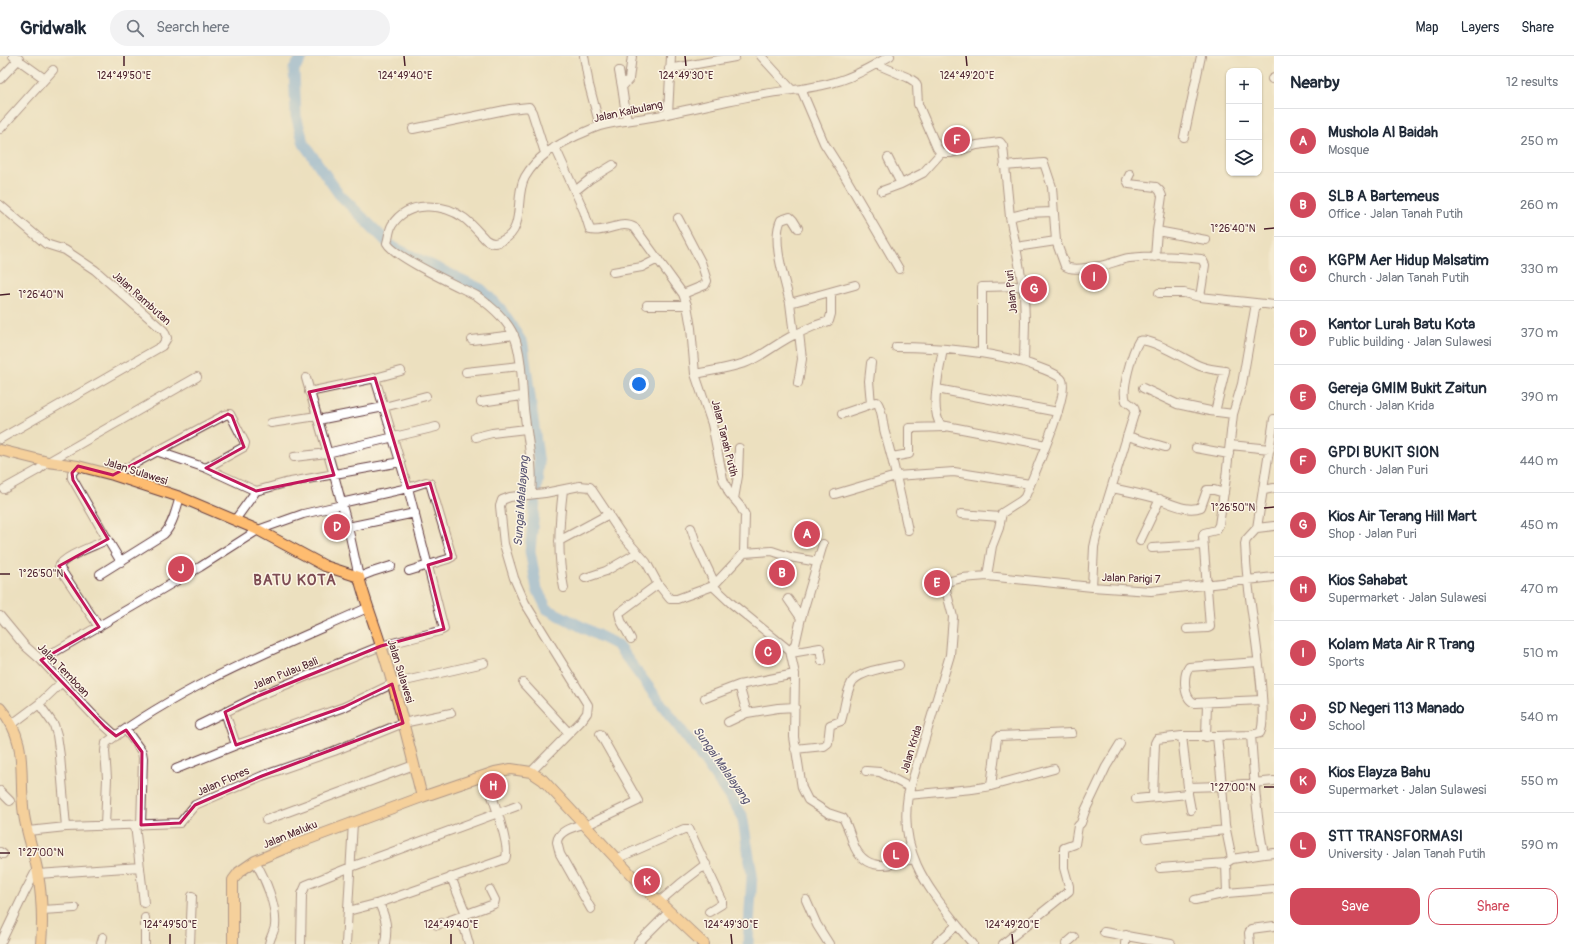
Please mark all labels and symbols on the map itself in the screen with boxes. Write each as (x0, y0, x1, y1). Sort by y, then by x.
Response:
text: 124°49'50"E (97, 70, 151, 82)
text: 124°49'40"E (378, 70, 432, 82)
text: 124°49'30"E (659, 70, 713, 82)
text: 124°49'20"E (940, 70, 994, 82)
street label: Jalan Kaibulang (592, 98, 664, 125)
pin: F (944, 125, 970, 155)
text: 1°26'40"N (1210, 223, 1256, 235)
pin: I (1081, 262, 1107, 292)
street label: Jalan Rambutan (110, 269, 174, 328)
street label: Jalan Puri (1003, 269, 1020, 314)
pin: G (1021, 274, 1047, 304)
text: 1°26'40"N (18, 289, 64, 301)
your location (629, 374, 649, 394)
street label: Jalan Tanah Putih (709, 398, 740, 478)
water label: Sungai Malalayang (511, 454, 532, 547)
street label: Jalan Sulawesi (103, 455, 169, 488)
text: 1°26'50"N (1211, 502, 1256, 514)
pin: D (324, 512, 350, 542)
pin: A (794, 519, 820, 549)
pin: J (168, 554, 194, 584)
pin: B (769, 558, 795, 588)
text: 1°26'50"N (19, 568, 64, 580)
pin: E (924, 568, 950, 598)
district label: BATU KOTA (253, 571, 337, 590)
street label: Jalan Parigi 7 (1101, 571, 1161, 586)
pin: C (755, 637, 781, 667)
street label: Jalan Sulawesi (385, 638, 416, 705)
street label: Jalan Temboan (35, 641, 92, 700)
street label: Jalan Pulau Bali (251, 654, 320, 692)
water label: Sungai Malalayang (690, 724, 754, 807)
street label: Jalan Krida (898, 724, 925, 775)
street label: Jalan Flores (195, 764, 251, 799)
pin: H (480, 771, 506, 801)
text: 1°27'00"N (1210, 782, 1256, 794)
street label: Jalan Maluku (261, 818, 319, 851)
pin: L (883, 840, 909, 870)
text: 1°27'00"N (18, 847, 64, 859)
pin: K (634, 866, 660, 896)
text: 124°49'50"E (143, 919, 197, 931)
text: 124°49'40"E (424, 919, 478, 931)
text: 124°49'30"E (704, 919, 758, 931)
text: 124°49'20"E (985, 919, 1039, 931)

